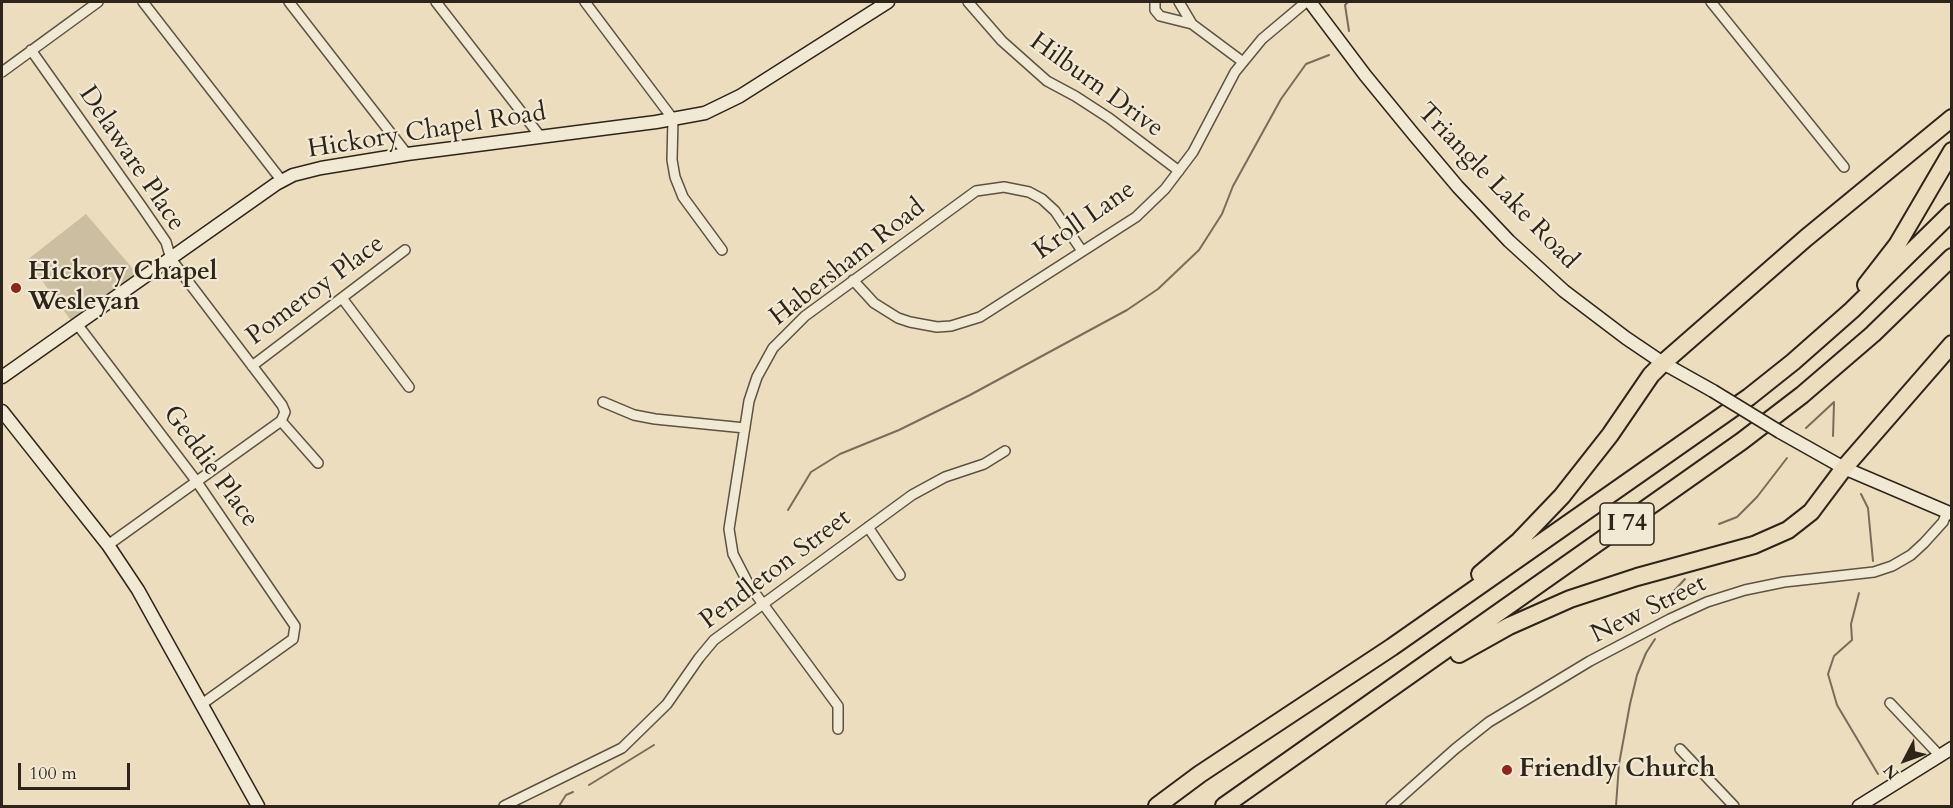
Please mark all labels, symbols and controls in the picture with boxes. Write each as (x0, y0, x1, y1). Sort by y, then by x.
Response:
street label: Hilburn Drive (1023, 27, 1169, 145)
street label: Delaware Place (71, 81, 191, 237)
street label: Hickory Chapel Road (306, 98, 548, 166)
street label: Triangle Lake Road (1410, 98, 1584, 276)
street label: Kroll Lane (1028, 175, 1142, 267)
street label: Habersham Road (764, 193, 932, 333)
street label: Pomeroy Place (241, 229, 391, 353)
place label: Hickory Chapel Wesleyan (28, 257, 217, 318)
marker: Hickory Chapel Wesleyan (9, 281, 23, 295)
street label: Geddie Place (155, 400, 265, 534)
street label: Pendleton Street (694, 503, 858, 637)
road number: I 74 (1600, 503, 1654, 545)
street label: New Street (1586, 569, 1712, 651)
north arrow (1875, 730, 1935, 790)
scale bar (21, 751, 134, 789)
place label: Friendly Church (1519, 754, 1715, 786)
text: N (1879, 759, 1904, 784)
text: 100 m (29, 761, 77, 786)
marker: Friendly Church (1500, 763, 1514, 777)

